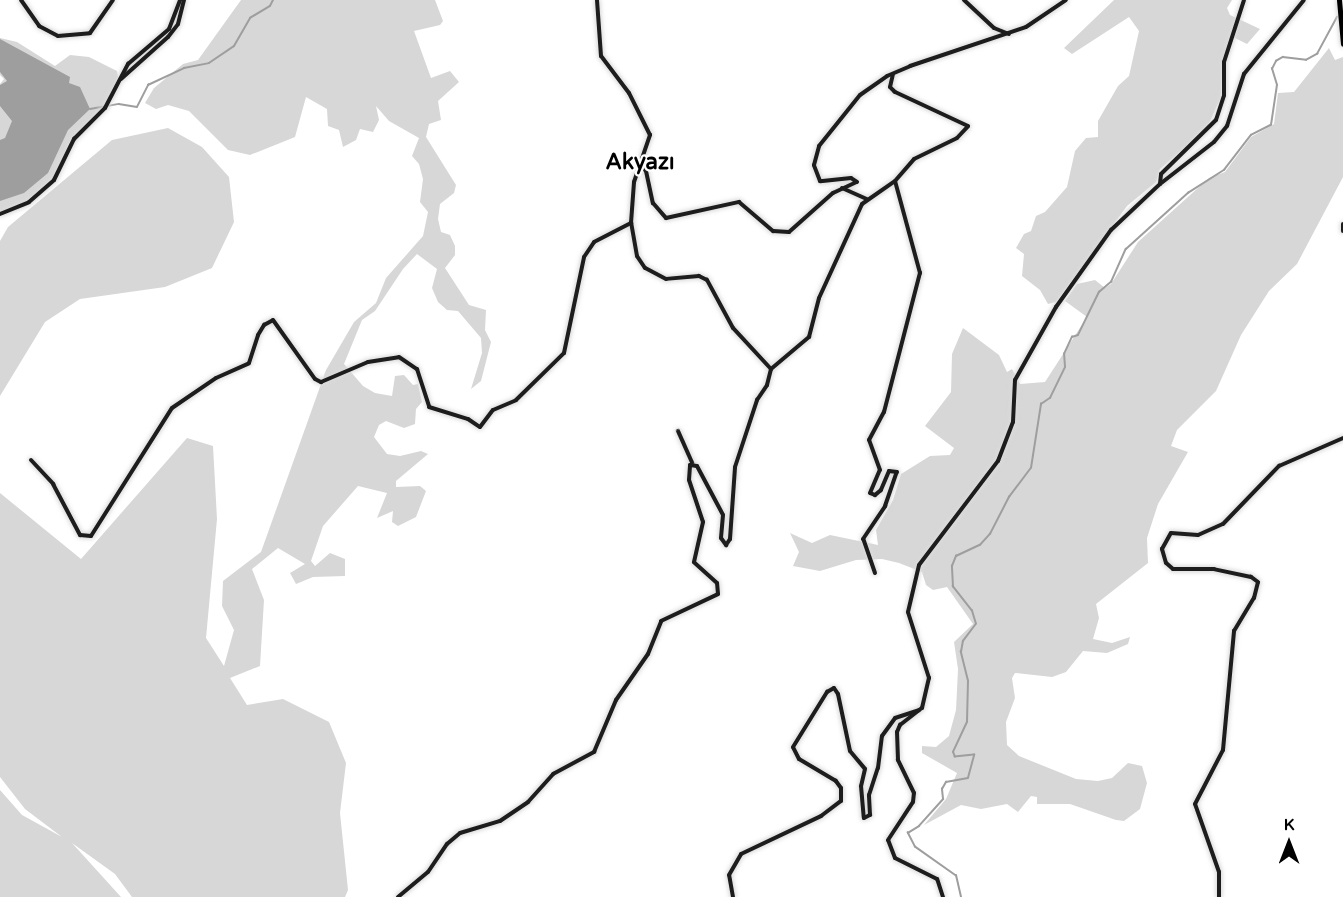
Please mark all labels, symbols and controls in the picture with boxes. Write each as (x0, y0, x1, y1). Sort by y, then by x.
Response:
district label: Akyazı (606, 150, 674, 176)
north arrow (1259, 813, 1319, 873)
text: K (1284, 815, 1294, 835)

